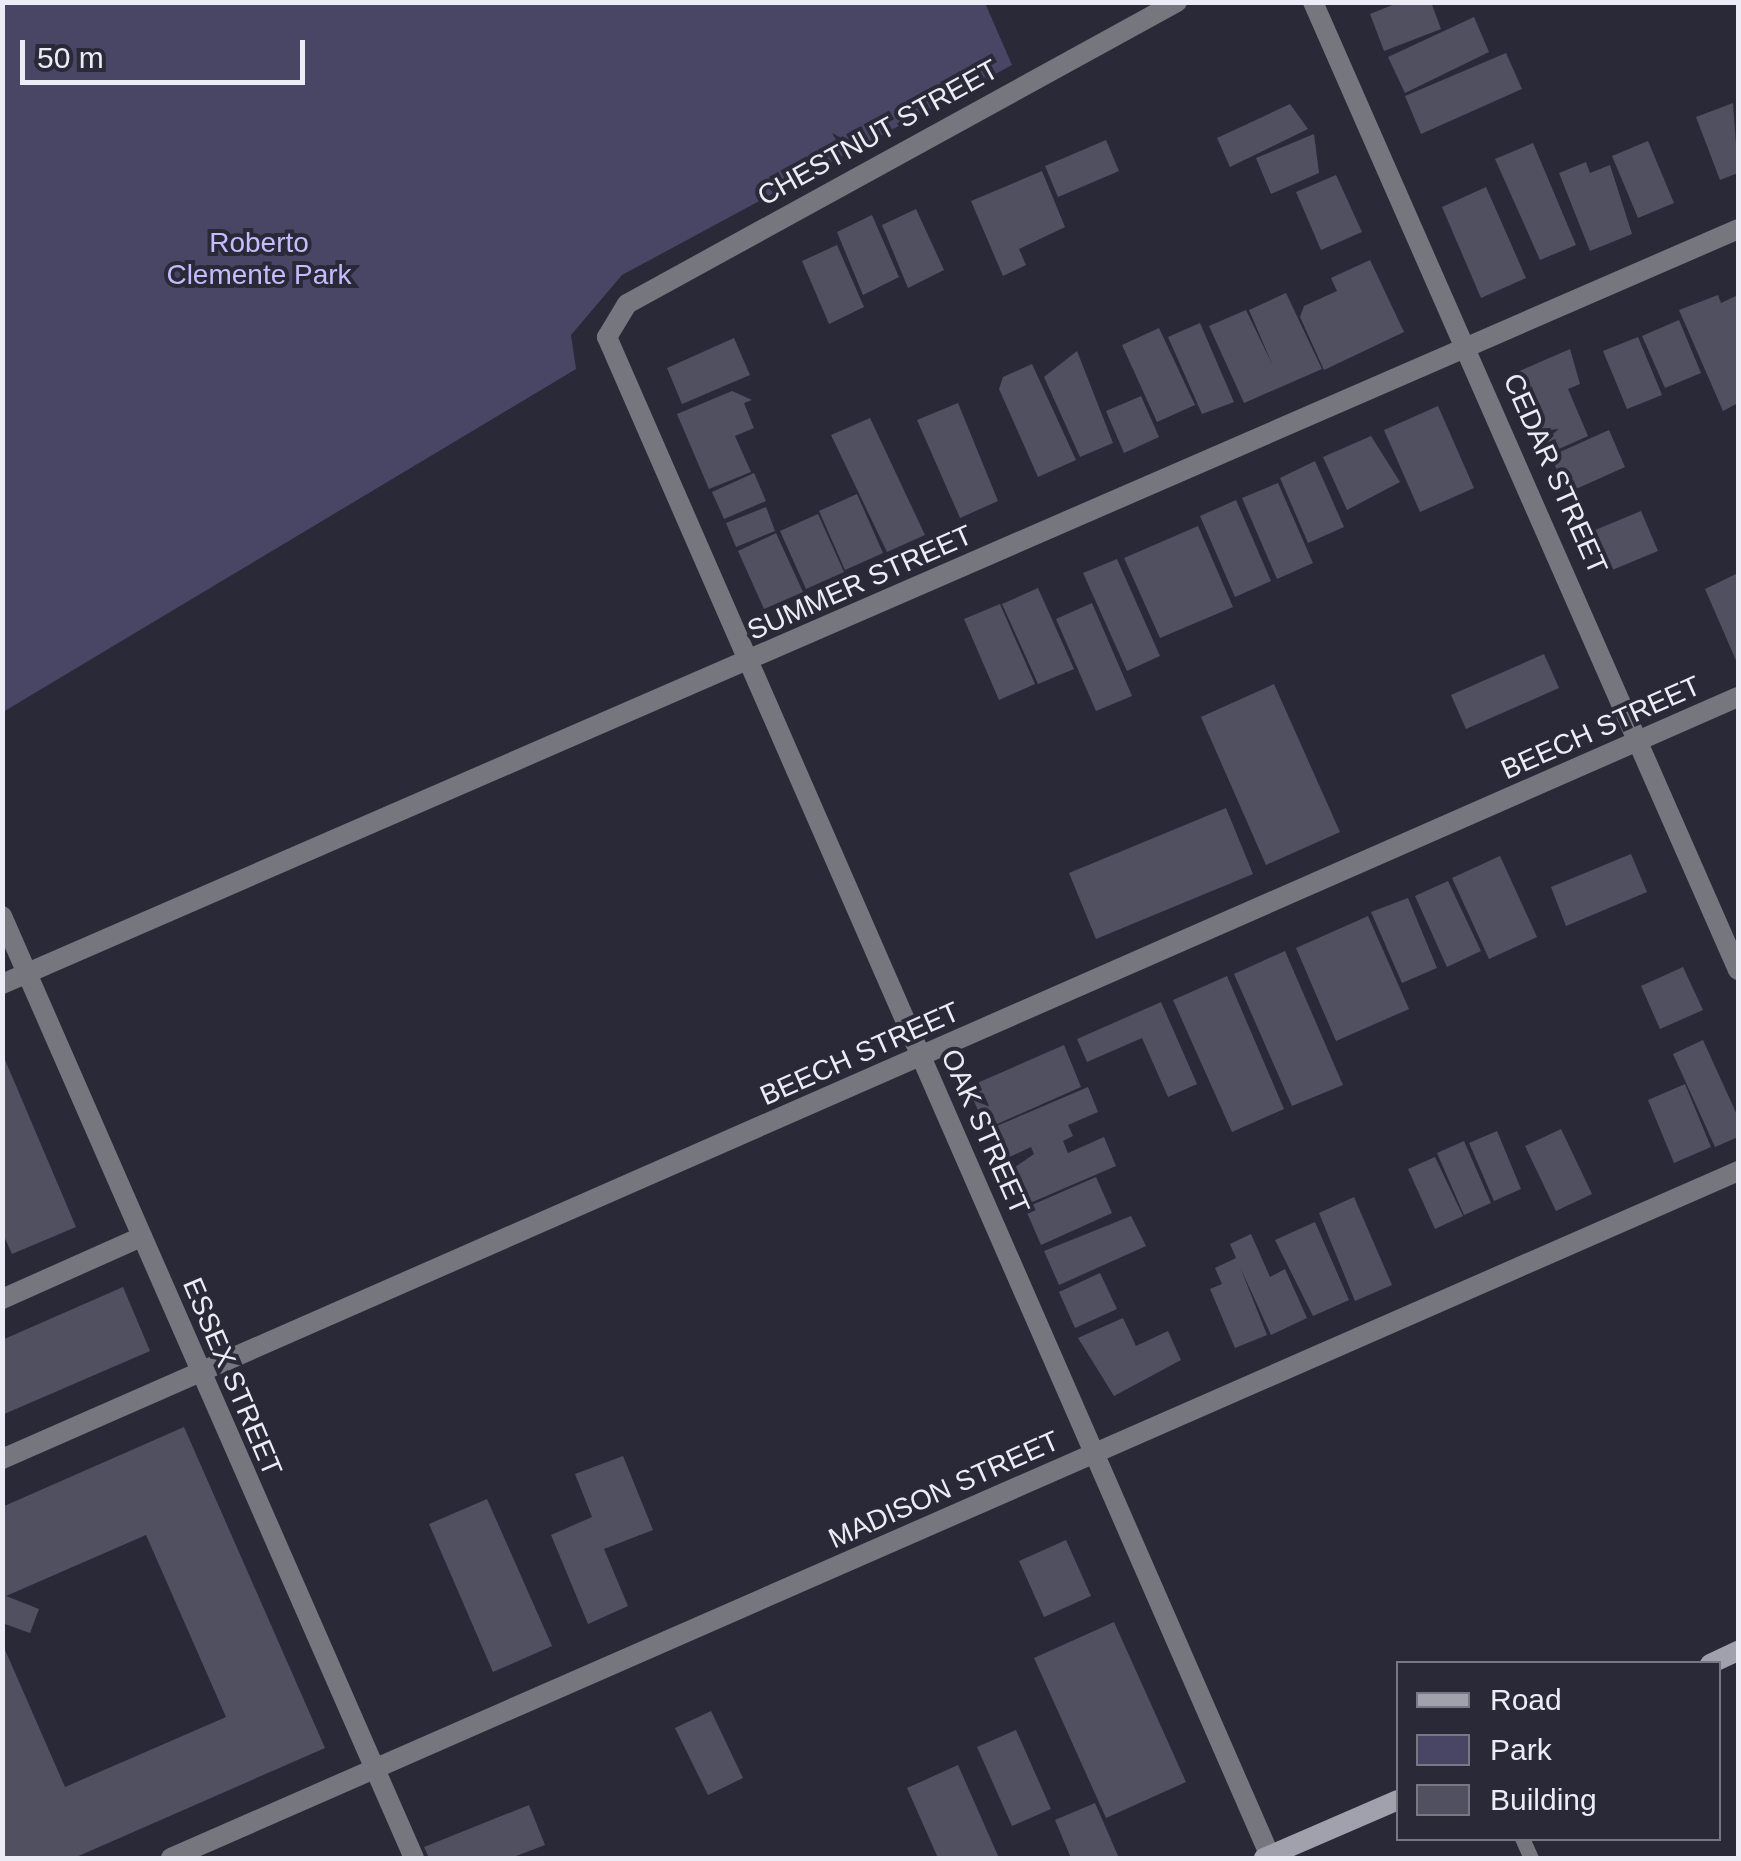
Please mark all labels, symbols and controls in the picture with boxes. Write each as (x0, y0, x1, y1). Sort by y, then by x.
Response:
scale bar (25, 20, 310, 82)
text: 50 m (37, 41, 104, 74)
street label: CHESTNUT STREET (751, 53, 1005, 213)
park label: Roberto Clemente Park (166, 226, 352, 292)
street label: CEDAR STREET (1496, 368, 1614, 580)
street label: SUMMER STREET (742, 518, 978, 648)
street label: BEECH STREET (1496, 669, 1706, 787)
street label: BEECH STREET (755, 995, 965, 1113)
street label: OAK STREET (934, 1044, 1036, 1220)
street label: ESSEX STREET (175, 1273, 289, 1481)
street label: MADISON STREET (823, 1424, 1065, 1556)
legend (1396, 1661, 1721, 1841)
text: Road (1490, 1683, 1562, 1716)
text: Park (1490, 1733, 1552, 1766)
text: Building (1490, 1783, 1597, 1816)

